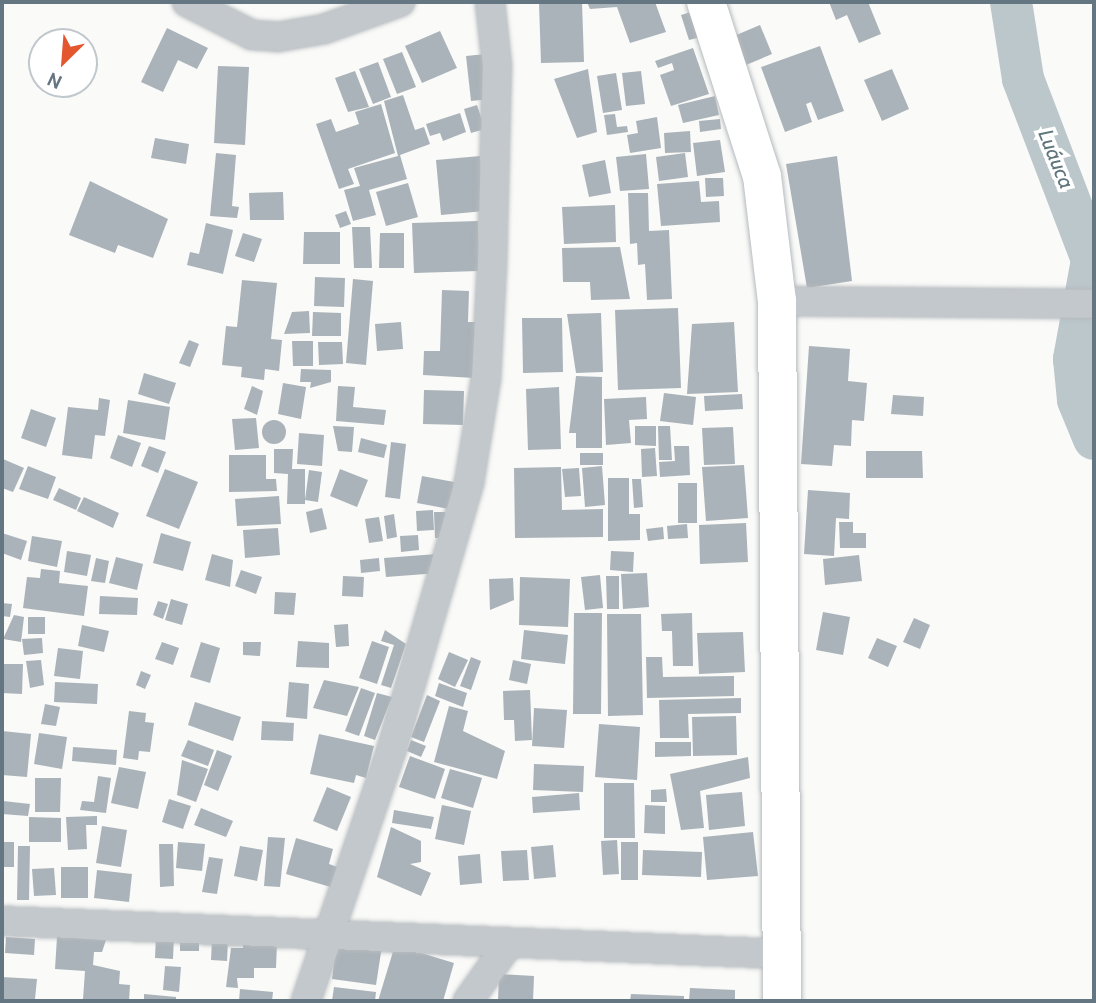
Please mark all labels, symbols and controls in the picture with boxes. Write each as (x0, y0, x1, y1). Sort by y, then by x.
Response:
north arrow (28, 28, 98, 98)
text: N (44, 67, 66, 94)
water label: Luáuca (1033, 126, 1079, 192)

